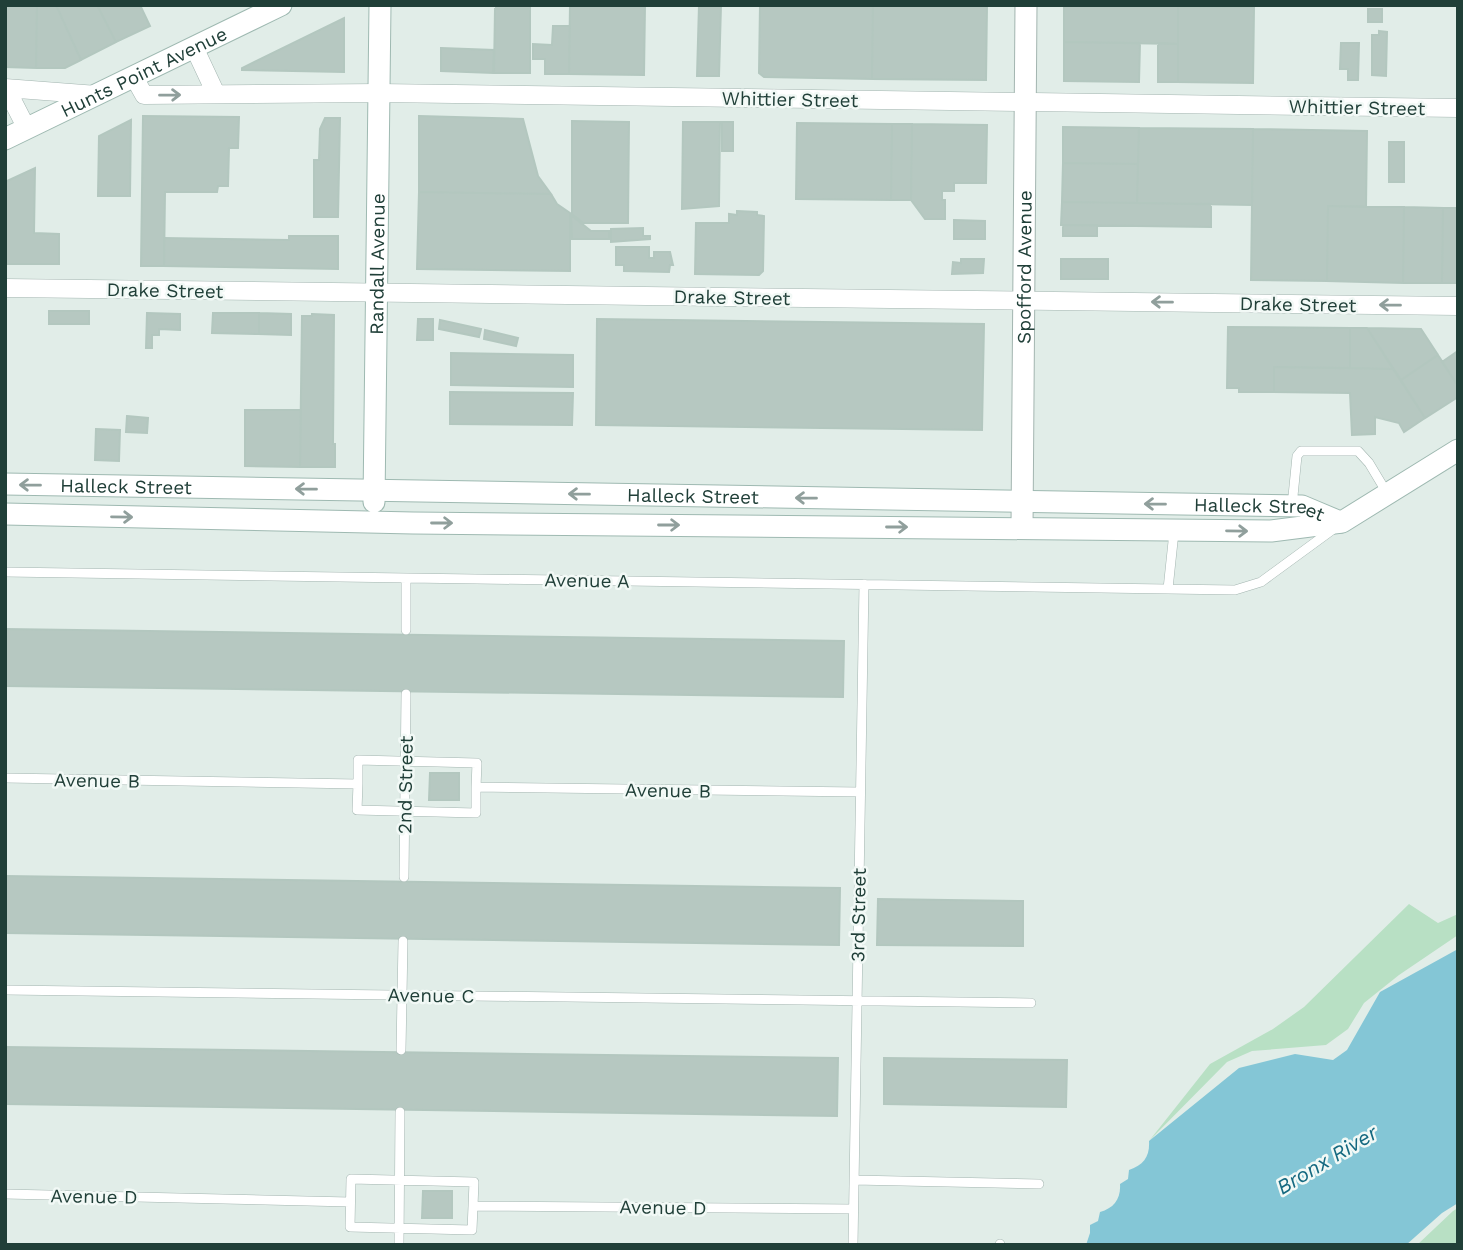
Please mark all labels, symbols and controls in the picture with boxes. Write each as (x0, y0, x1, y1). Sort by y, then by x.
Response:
street label: Hunts Point Avenue (57, 22, 231, 122)
street label: Whittier Street (721, 87, 859, 112)
one-way arrow (158, 88, 181, 101)
street label: Whittier Street (1288, 95, 1426, 120)
street label: Spofford Avenue (1012, 190, 1037, 344)
street label: Randall Avenue (365, 193, 390, 335)
street label: Drake Street (106, 278, 224, 303)
street label: Drake Street (673, 285, 791, 310)
street label: Drake Street (1239, 292, 1357, 317)
one-way arrow (1151, 295, 1174, 309)
one-way arrow (1378, 298, 1401, 312)
street label: Halleck Street (60, 474, 192, 499)
one-way arrow (18, 478, 41, 492)
one-way arrow (295, 482, 318, 496)
street label: Halleck Street (627, 484, 759, 509)
one-way arrow (568, 487, 591, 500)
one-way arrow (795, 491, 818, 505)
street label: Halleck Street (1194, 493, 1328, 526)
one-way arrow (1143, 497, 1166, 511)
one-way arrow (111, 510, 134, 523)
one-way arrow (430, 516, 453, 530)
one-way arrow (658, 518, 681, 532)
one-way arrow (885, 520, 908, 534)
one-way arrow (1225, 524, 1248, 537)
street label: Avenue A (544, 568, 630, 593)
street label: 2nd Street (393, 736, 418, 834)
street label: Avenue B (54, 768, 140, 793)
street label: Avenue B (625, 778, 711, 803)
street label: 3rd Street (846, 868, 871, 962)
street label: Avenue C (387, 983, 475, 1008)
water label: Bronx River (1272, 1119, 1383, 1200)
street label: Avenue D (50, 1184, 138, 1209)
street label: Avenue D (619, 1195, 707, 1220)

